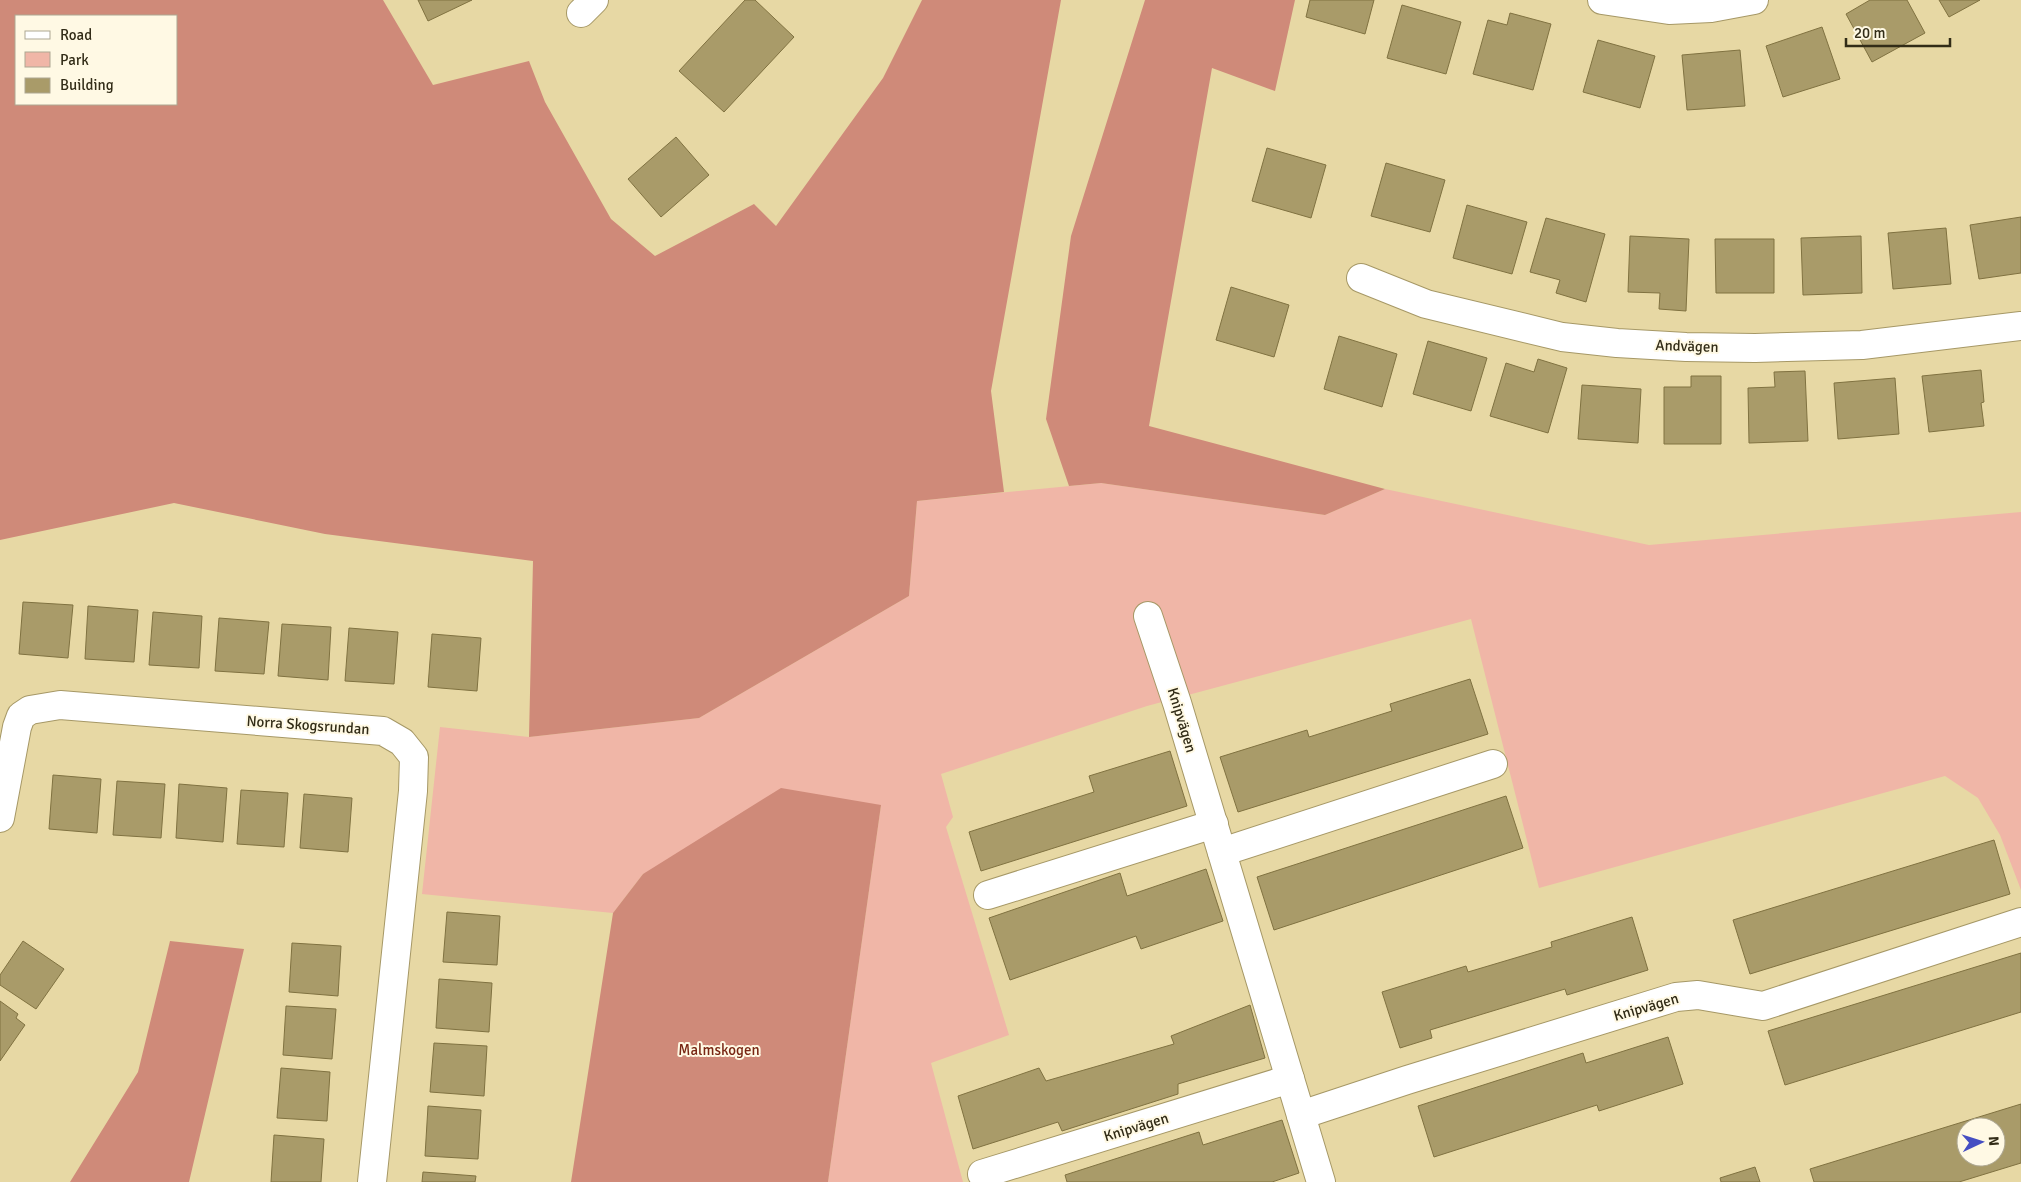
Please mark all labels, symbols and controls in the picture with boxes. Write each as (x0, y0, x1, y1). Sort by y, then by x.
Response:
legend (15, 15, 178, 105)
scale bar (1846, 15, 1950, 47)
text: 20 m (1854, 24, 1885, 42)
text: Road (60, 26, 92, 44)
text: Park (60, 51, 89, 69)
text: Building (60, 76, 114, 94)
street label: Andvägen (1655, 336, 1719, 356)
street label: Knipvägen (1164, 685, 1200, 755)
street label: Norra Skogsrundan (246, 712, 370, 738)
street label: Knipvägen (1611, 989, 1681, 1025)
park label: Malmskogen (678, 1041, 760, 1059)
street label: Knipvägen (1101, 1109, 1171, 1145)
north arrow (1956, 1117, 2006, 1167)
text: N (1985, 1136, 2002, 1147)

